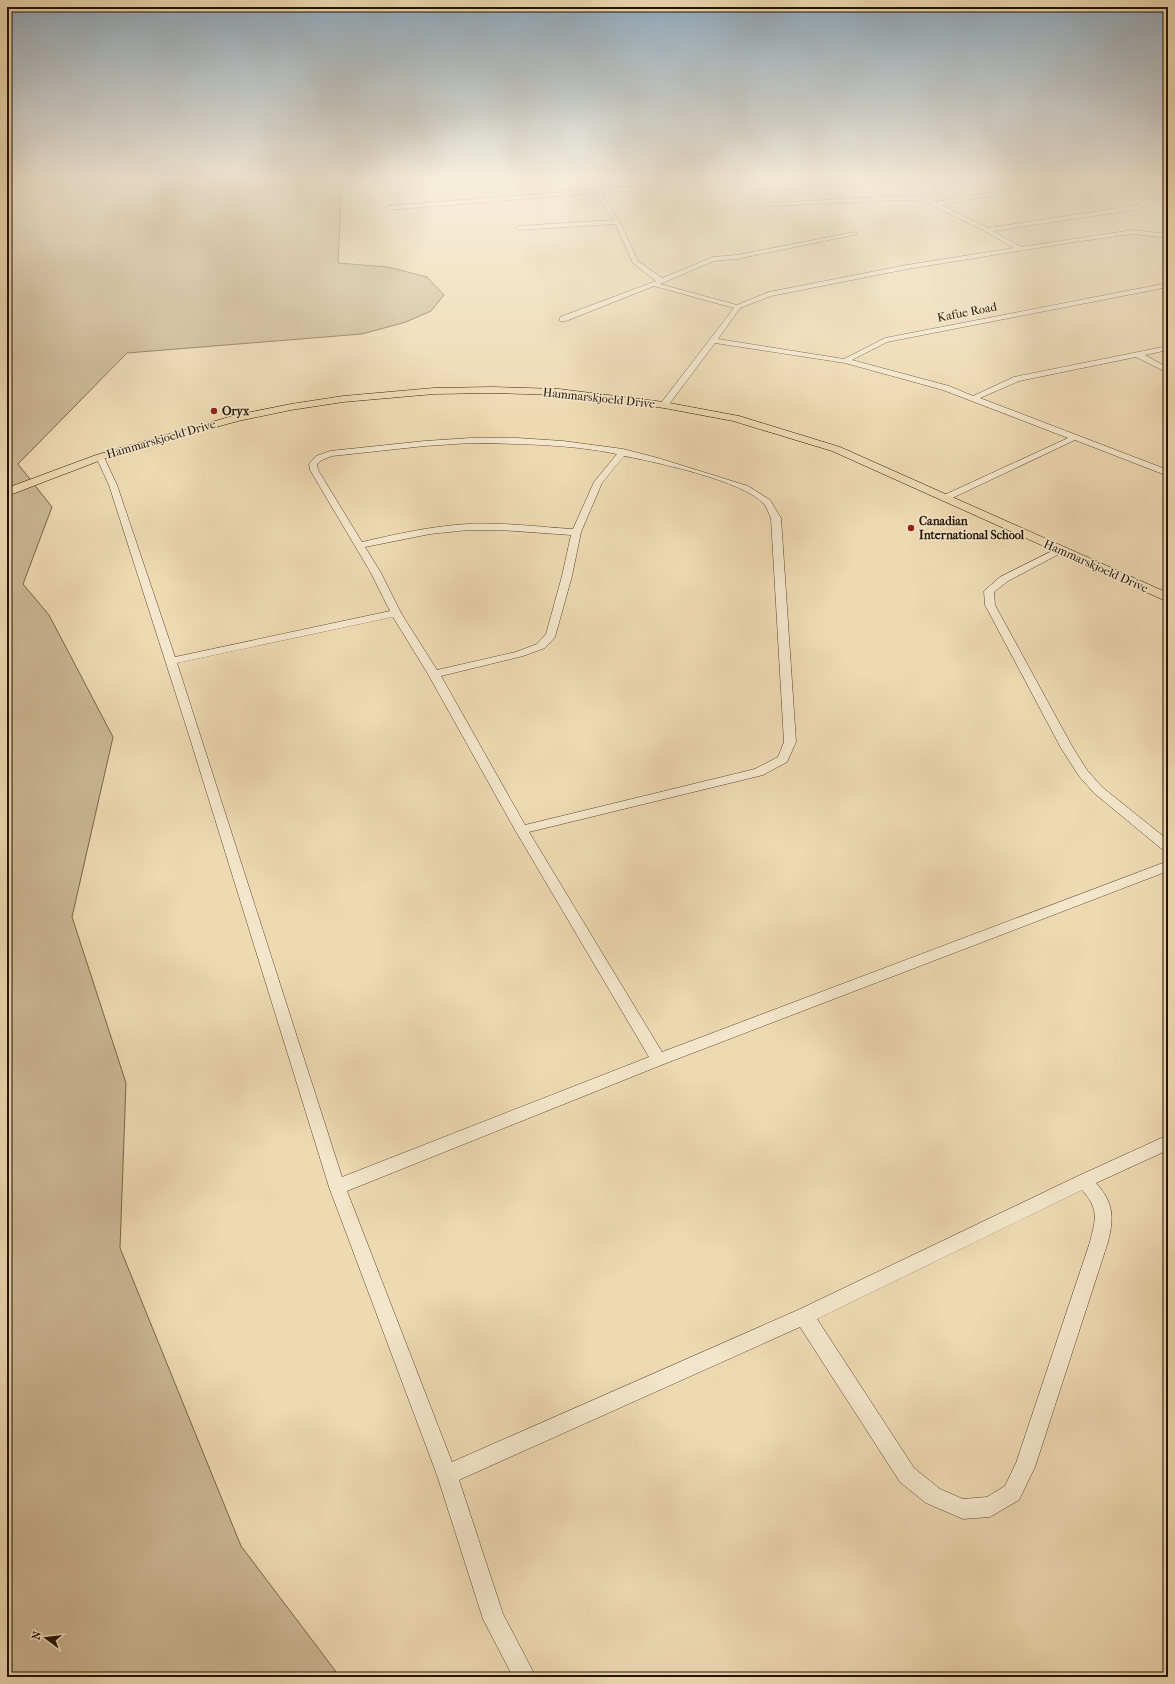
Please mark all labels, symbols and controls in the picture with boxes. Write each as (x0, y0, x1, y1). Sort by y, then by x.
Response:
street label: Kafue Road (936, 299, 998, 325)
street label: Hammarskjoeld Drive (542, 385, 656, 411)
place label: Oryx (222, 404, 250, 419)
marker: Oryx (209, 406, 219, 416)
street label: Hammarskjoeld Drive (105, 417, 217, 461)
place label: Canadian International School (919, 514, 1025, 542)
marker: Canadian International School (906, 523, 916, 533)
street label: Hammarskjoeld Drive (1042, 537, 1150, 595)
north arrow (26, 1618, 66, 1658)
text: N (29, 1629, 44, 1641)

